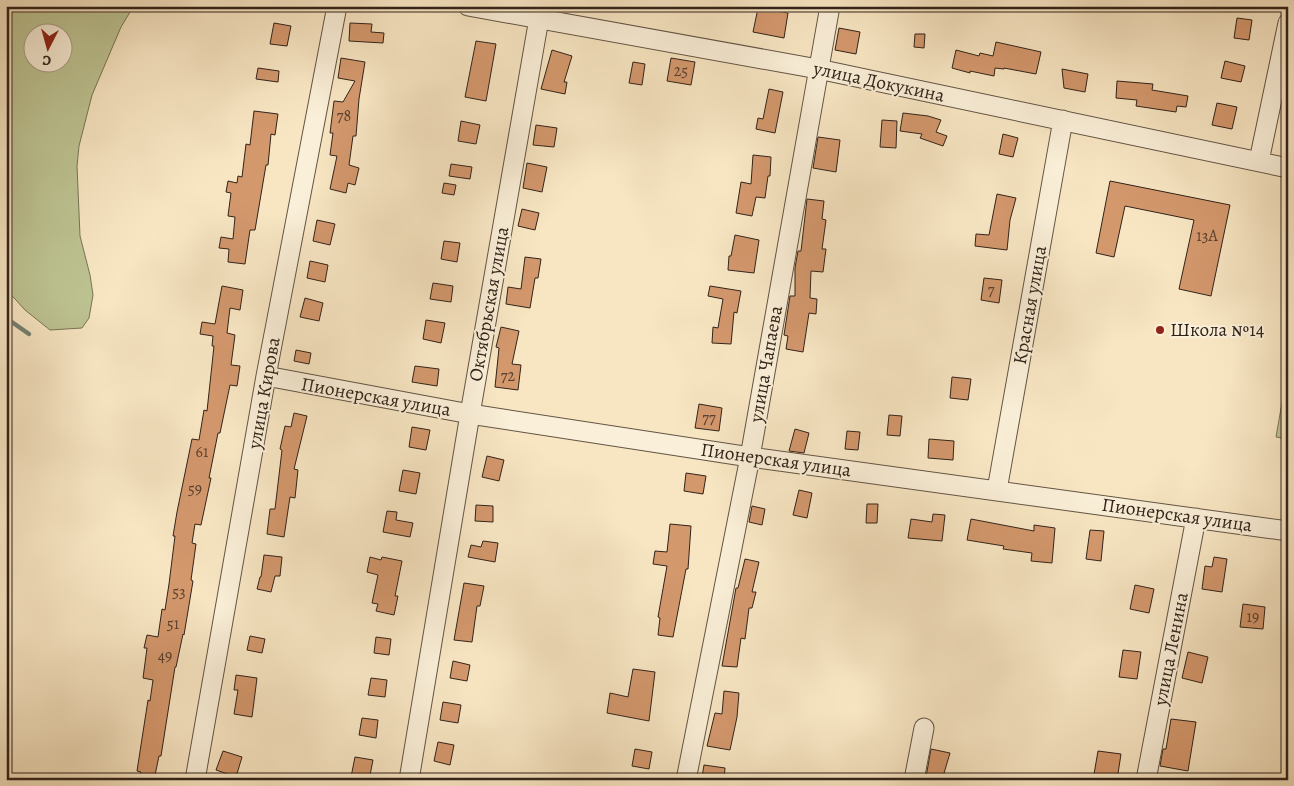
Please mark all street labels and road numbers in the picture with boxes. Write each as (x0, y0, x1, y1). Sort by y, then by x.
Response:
street label: улица Докукина (810, 55, 947, 109)
street label: Октябрьская улица (463, 224, 515, 383)
street label: Красная улица (1007, 243, 1053, 366)
street label: улица Чапаева (743, 303, 789, 425)
street label: улица Кирова (241, 335, 287, 452)
street label: Пионерская улица (299, 371, 453, 423)
street label: Пионерская улица (699, 437, 853, 483)
street label: Пионерская улица (1100, 492, 1254, 538)
street label: улица Ленина (1147, 590, 1195, 709)

